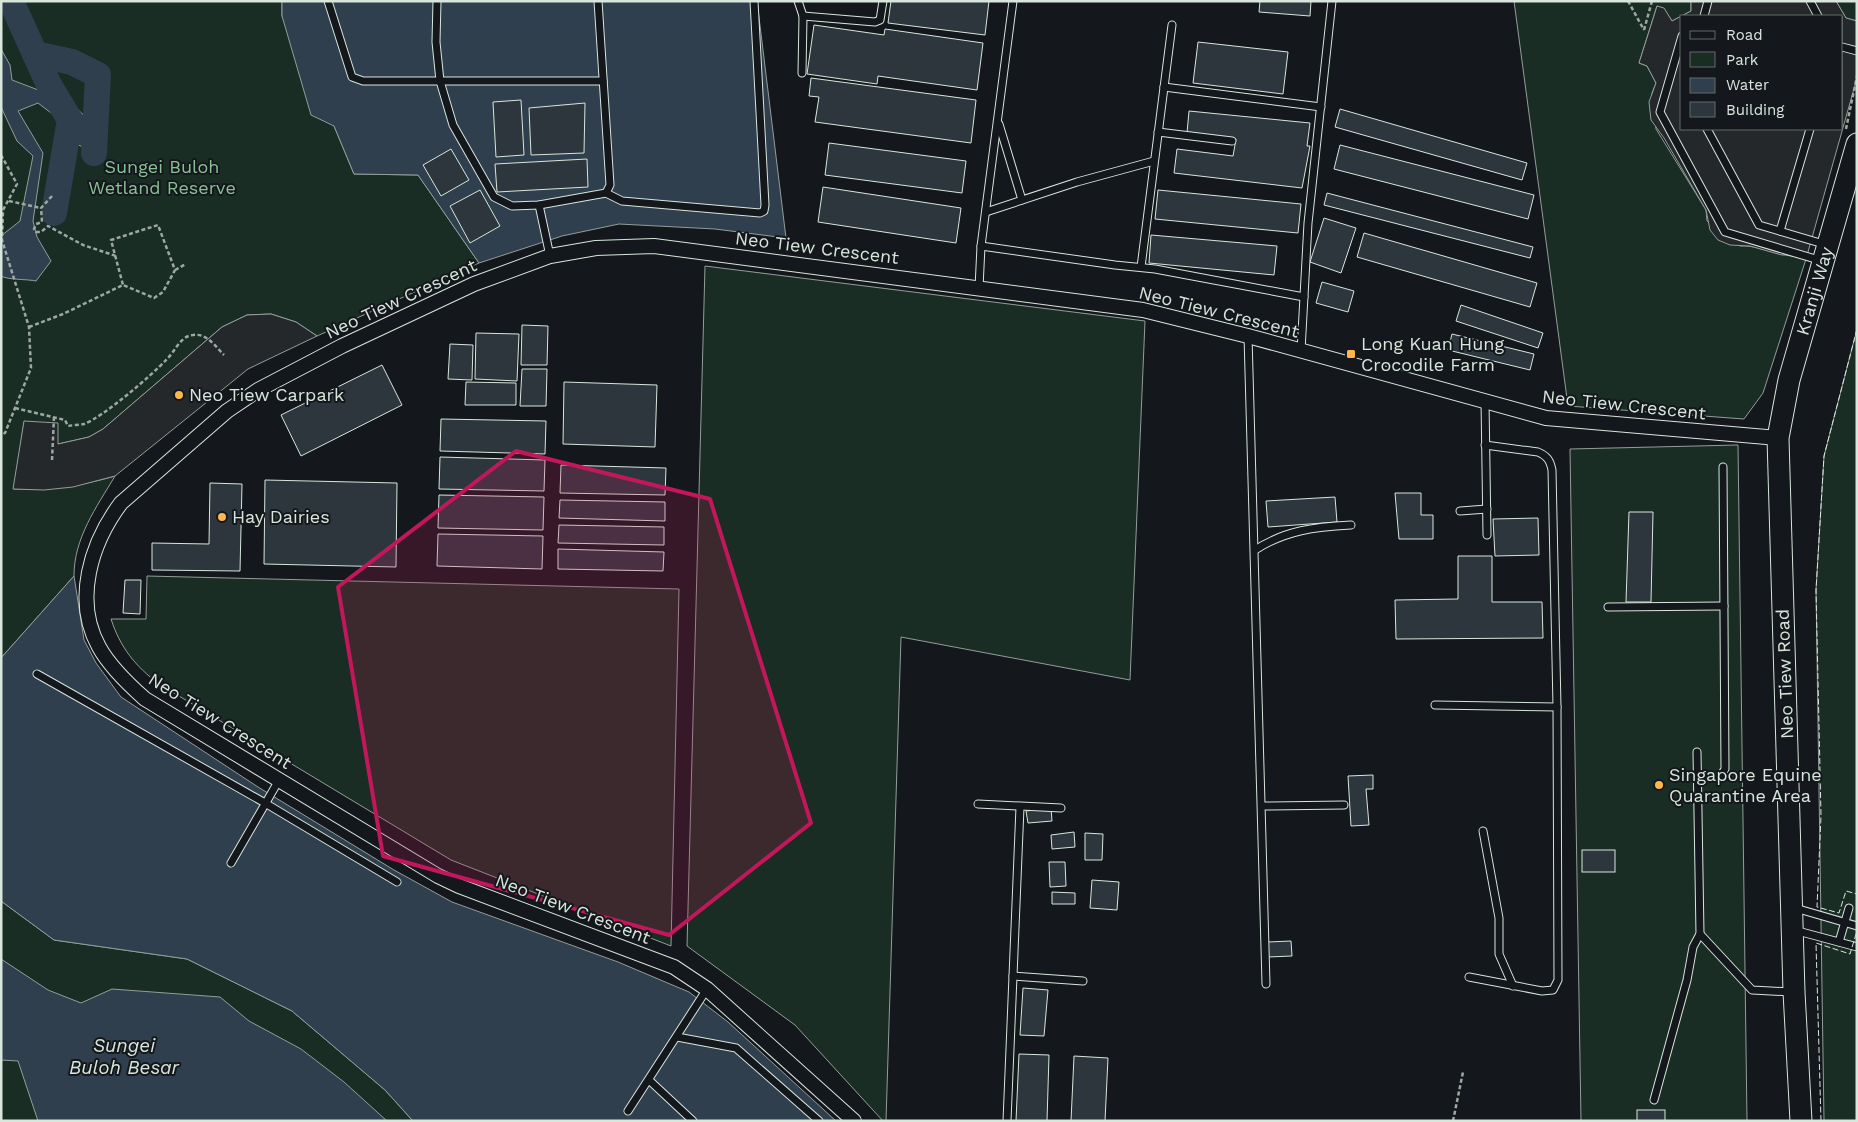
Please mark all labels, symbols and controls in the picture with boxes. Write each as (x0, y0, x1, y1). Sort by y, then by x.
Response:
legend (1680, 15, 1843, 130)
text: Road (1726, 26, 1763, 44)
text: Park (1726, 51, 1759, 69)
text: Water (1726, 76, 1769, 94)
text: Building (1726, 101, 1784, 119)
park label: Sungei Buloh Wetland Reserve (88, 156, 236, 198)
street label: Neo Tiew Crescent (734, 227, 900, 268)
street label: Kranji Way (1791, 244, 1837, 338)
street label: Neo Tiew Crescent (322, 254, 480, 343)
street label: Neo Tiew Crescent (1137, 281, 1302, 342)
place label: Long Kuan Hung Crocodile Farm (1361, 333, 1504, 375)
marker: Long Kuan Hung Crocodile Farm (1345, 348, 1357, 360)
place label: Neo Tiew Carpark (189, 384, 344, 405)
street label: Neo Tiew Crescent (1541, 385, 1707, 424)
marker: Neo Tiew Carpark (173, 389, 185, 401)
place label: Hay Dairies (232, 506, 330, 527)
marker: Hay Dairies (216, 511, 228, 523)
street label: Neo Tiew Road (1772, 609, 1797, 739)
street label: Neo Tiew Crescent (145, 668, 296, 773)
place label: Singapore Equine Quarantine Area (1669, 764, 1822, 806)
marker: Singapore Equine Quarantine Area (1653, 779, 1665, 791)
street label: Neo Tiew Crescent (493, 869, 654, 948)
water label: Sungei Buloh Besar (69, 1034, 180, 1079)

